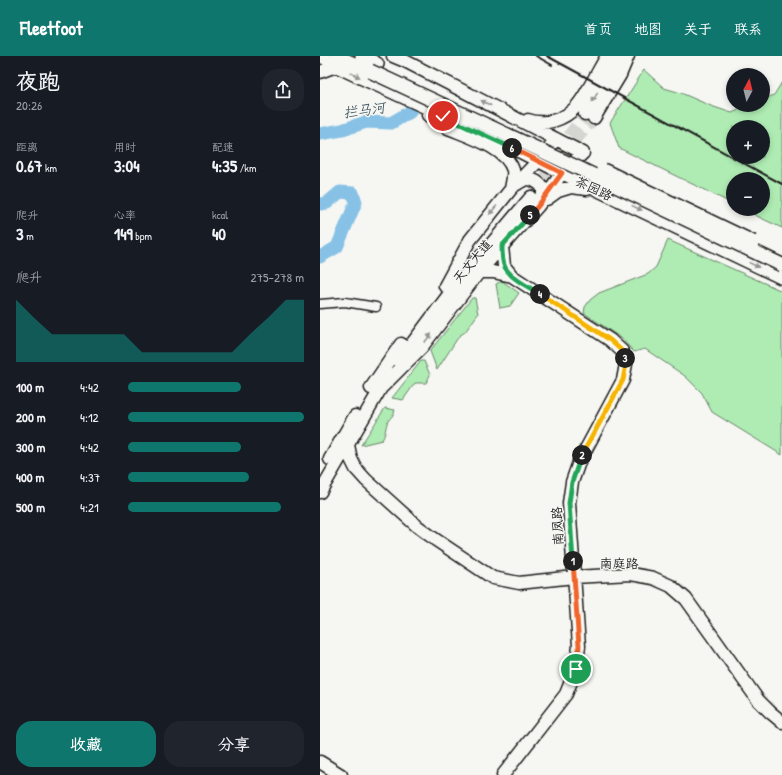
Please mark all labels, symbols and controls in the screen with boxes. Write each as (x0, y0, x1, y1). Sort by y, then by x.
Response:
text: Fleetfoot (20, 15, 83, 41)
text: 首页 (584, 19, 612, 38)
text: 地图 (634, 19, 662, 38)
text: 关于 (684, 19, 712, 38)
text: 联系 (734, 19, 762, 38)
text: 夜跑 (16, 66, 60, 96)
north arrow (726, 68, 770, 112)
map controls (726, 68, 770, 216)
button: share (262, 69, 304, 111)
one-way arrow (349, 72, 360, 78)
one-way arrow (592, 91, 599, 103)
text: 20:26 (16, 96, 42, 114)
water label: 拦马河 (342, 97, 388, 122)
pin (426, 99, 460, 133)
one-way arrow (481, 100, 492, 106)
icon: check (432, 105, 454, 127)
button: + (726, 120, 770, 164)
pin: 6 (502, 138, 522, 158)
text: 距离 (16, 140, 38, 154)
text: 用时 (114, 140, 136, 154)
text: 配速 (212, 140, 234, 154)
text: 6 (510, 141, 514, 155)
text: 0.67 (16, 154, 42, 177)
text: 3:04 (114, 154, 140, 177)
text: 4:35 (212, 154, 237, 177)
text: km (42, 161, 57, 175)
text: /km (237, 161, 256, 175)
street label: 茶园路 (573, 172, 615, 204)
button: − (726, 172, 770, 216)
one-way arrow (488, 205, 497, 216)
pin: 5 (520, 205, 540, 225)
one-way arrow (631, 205, 643, 211)
text: 爬升 (16, 208, 38, 222)
text: 心率 (114, 208, 136, 222)
text: kcal (212, 208, 228, 222)
text: 5 (528, 208, 532, 222)
text: 3 (16, 222, 24, 245)
text: 149 (114, 222, 133, 245)
text: 40 (212, 222, 226, 245)
text: m (24, 229, 34, 243)
text: bpm (133, 229, 152, 243)
street label: 天文大道 (448, 235, 496, 287)
one-way arrow (748, 262, 760, 268)
text: 爬升 (16, 268, 42, 286)
text: 275–278 m (251, 268, 304, 286)
pin: 4 (530, 284, 550, 304)
text: 4 (538, 287, 542, 301)
one-way arrow (424, 333, 432, 344)
pin: 3 (615, 348, 635, 368)
text: 3 (623, 351, 627, 365)
text: 100 m (16, 378, 44, 396)
text: 4:42 (80, 378, 99, 396)
text: 200 m (16, 408, 46, 426)
text: 4:12 (80, 408, 99, 426)
text: 300 m (16, 438, 45, 456)
text: 4:42 (80, 438, 99, 456)
pin: 2 (572, 445, 592, 465)
text: 2 (579, 448, 585, 462)
text: 400 m (16, 468, 44, 486)
text: 4:37 (80, 468, 100, 486)
text: 500 m (16, 498, 45, 516)
text: 4:21 (80, 498, 99, 516)
street label: 南凤路 (547, 506, 567, 546)
pin: 1 (563, 551, 583, 571)
text: 1 (571, 554, 575, 568)
street label: 南庭路 (599, 554, 639, 572)
pin (559, 652, 593, 686)
icon: arrive (565, 658, 587, 680)
button: 收藏 (16, 721, 156, 767)
button: 分享 (164, 721, 304, 767)

